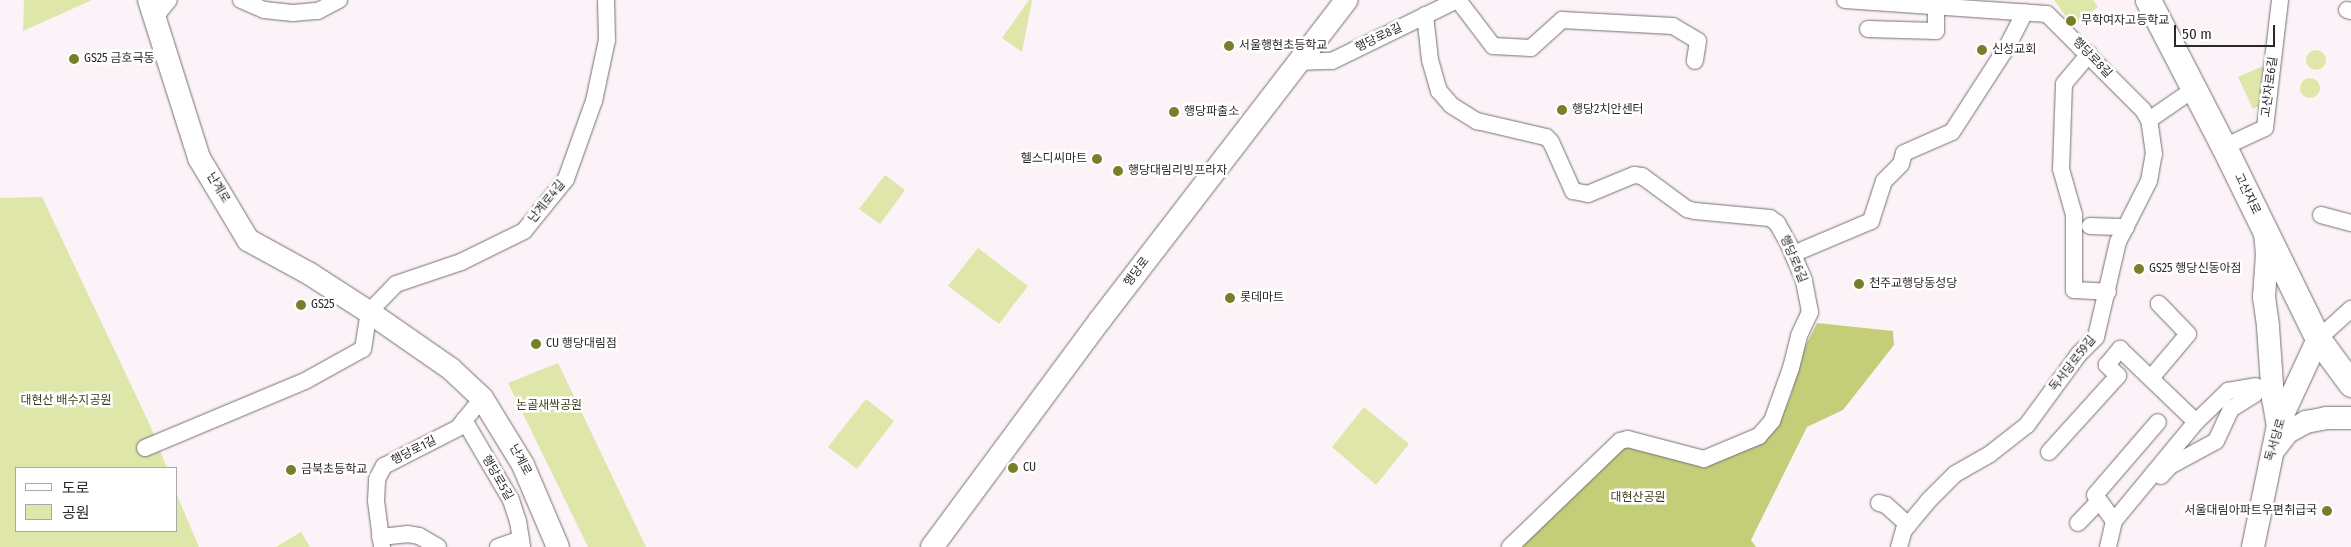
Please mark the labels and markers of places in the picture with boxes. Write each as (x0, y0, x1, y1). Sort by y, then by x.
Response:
place label: 무학여자고등학교 (2081, 14, 2169, 28)
marker: 무학여자고등학교 (2065, 15, 2077, 27)
place label: 서울행현초등학교 (1239, 39, 1327, 53)
marker: 서울행현초등학교 (1223, 40, 1235, 52)
place label: 신성교회 (1992, 43, 2036, 57)
marker: 신성교회 (1976, 44, 1988, 56)
place label: GS25 금호극동 (84, 52, 154, 66)
marker: GS25 금호극동 (68, 53, 80, 65)
place label: 행당2치안센터 (1572, 103, 1644, 117)
marker: 행당2치안센터 (1556, 104, 1568, 116)
place label: 행당파출소 (1184, 105, 1239, 119)
marker: 행당파출소 (1168, 106, 1180, 118)
place label: 헬스디씨마트 (1021, 152, 1087, 166)
marker: 헬스디씨마트 (1091, 153, 1103, 165)
place label: 행당대림리빙프라자 (1128, 164, 1227, 178)
marker: 행당대림리빙프라자 (1112, 165, 1124, 177)
place label: GS25 행당신동아점 (2149, 262, 2242, 276)
marker: GS25 행당신동아점 (2133, 263, 2145, 275)
place label: 천주교행당동성당 (1869, 277, 1957, 291)
marker: 천주교행당동성당 (1853, 278, 1865, 290)
place label: 롯데마트 (1240, 291, 1284, 305)
marker: 롯데마트 (1224, 292, 1236, 304)
place label: GS25 (311, 298, 335, 312)
marker: GS25 (295, 299, 307, 311)
place label: CU 행당대림점 (546, 337, 617, 351)
marker: CU 행당대림점 (530, 338, 542, 350)
place label: CU (1023, 461, 1036, 475)
marker: CU (1007, 462, 1019, 474)
place label: 금북초등학교 (301, 463, 367, 477)
marker: 금북초등학교 (285, 464, 297, 476)
place label: 서울대림아파트우편취급국 (2185, 504, 2317, 518)
marker: 서울대림아파트우편취급국 (2321, 505, 2333, 517)

